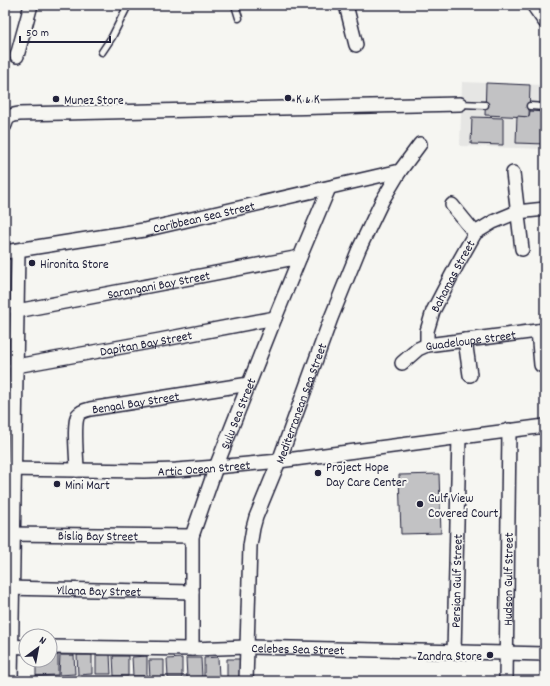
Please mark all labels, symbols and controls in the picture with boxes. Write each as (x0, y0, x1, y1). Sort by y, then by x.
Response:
scale bar (20, 18, 110, 44)
text: 50 m (26, 25, 49, 42)
place label: K & K (296, 91, 320, 110)
place label: Munez Store (64, 92, 124, 111)
marker: K & K (283, 93, 293, 103)
marker: Munez Store (51, 94, 61, 104)
street label: Caribbean Sea Street (151, 198, 257, 240)
street label: Bahamas Street (427, 237, 481, 316)
place label: Hironita Store (40, 256, 109, 275)
marker: Hironita Store (27, 258, 37, 268)
street label: Sarangani Bay Street (106, 267, 212, 306)
street label: Dapitan Bay Street (99, 327, 194, 363)
street label: Guadeloupe Street (425, 327, 517, 357)
street label: Mediterranean Sea Street (272, 341, 333, 467)
street label: Sulu Sea Street (217, 375, 262, 453)
street label: Bengal Bay Street (91, 388, 181, 421)
street label: Artic Ocean Street (157, 457, 251, 483)
place label: Project Hope Day Care Center (326, 459, 407, 493)
marker: Project Hope Day Care Center (313, 468, 323, 478)
place label: Mini Mart (65, 477, 110, 496)
marker: Mini Mart (52, 479, 62, 489)
place label: Gulf View Covered Court (428, 490, 499, 524)
marker: Gulf View Covered Court (415, 499, 425, 509)
street label: Bislig Bay Street (58, 528, 138, 547)
street label: Hudson Gulf Street (500, 532, 520, 626)
street label: Persian Gulf Street (448, 534, 469, 628)
street label: Yllana Bay Street (57, 582, 142, 603)
north arrow (18, 628, 58, 668)
text: N (36, 633, 49, 650)
street label: Celebes Sea Street (251, 640, 345, 661)
place label: Zandra Store (417, 648, 482, 667)
marker: Zandra Store (485, 650, 495, 660)

